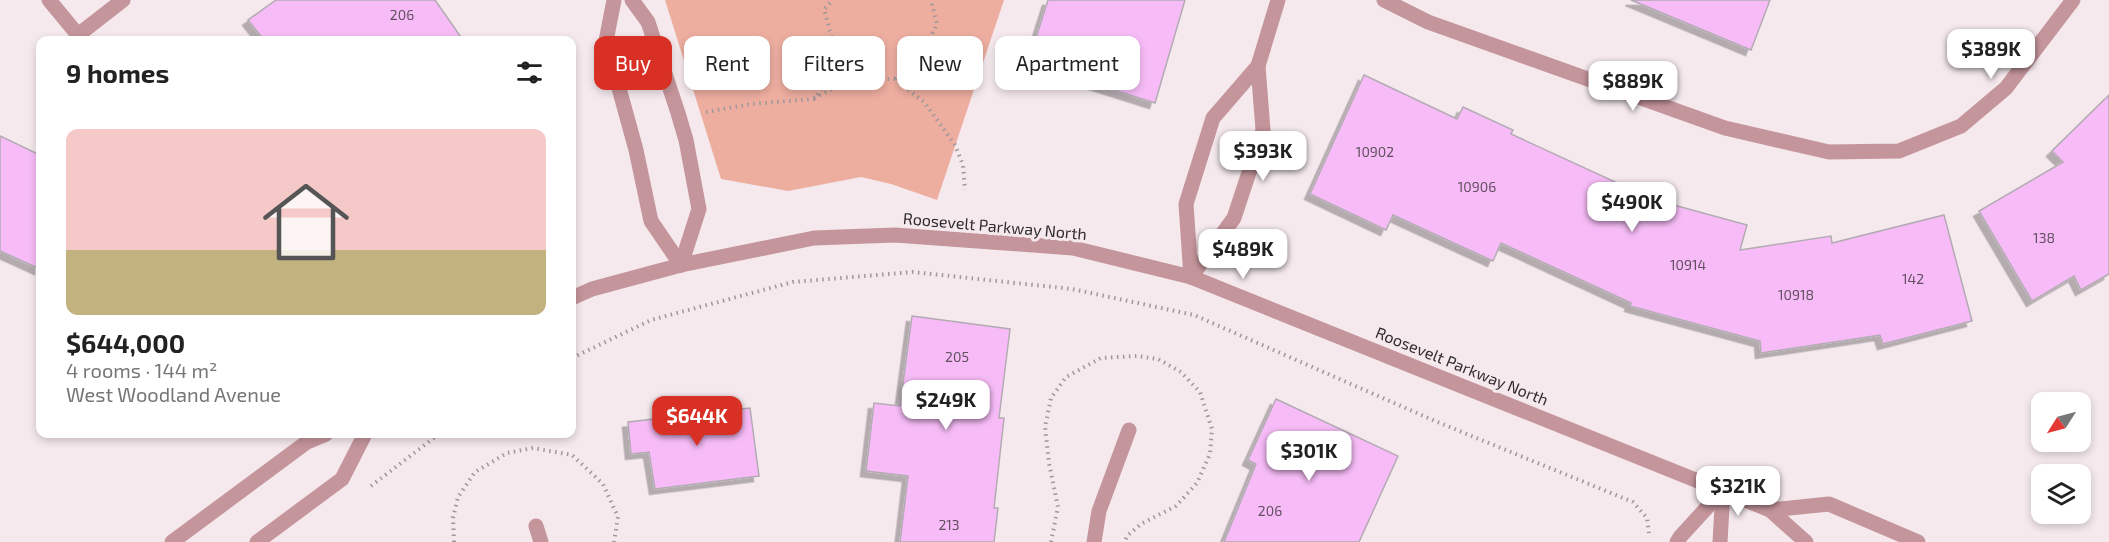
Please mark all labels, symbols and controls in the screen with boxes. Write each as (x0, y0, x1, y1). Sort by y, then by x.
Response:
house number: 206 (390, 6, 414, 23)
pin: $389K (1949, 29, 2033, 80)
chip: Buy (594, 36, 672, 90)
chip: Rent (684, 36, 770, 90)
chip: Filters (782, 36, 885, 90)
chip: New (897, 36, 983, 90)
chip: Apartment (995, 36, 1140, 90)
text: $389K (1961, 36, 2021, 60)
icon: filters (513, 56, 546, 89)
text: 9 homes (66, 57, 169, 88)
pin: $889K (1591, 61, 1675, 112)
text: $889K (1603, 68, 1664, 92)
pin: $393K (1221, 131, 1305, 182)
text: $393K (1234, 138, 1292, 162)
house number: 10902 (1356, 143, 1394, 160)
icon: home (252, 168, 360, 276)
house number: 10906 (1458, 178, 1496, 195)
pin: $490K (1590, 182, 1674, 233)
text: $490K (1601, 189, 1663, 213)
street label: Roosevelt Parkway North (902, 208, 1088, 243)
pin: $489K (1201, 229, 1285, 280)
house number: 138 (2033, 229, 2055, 246)
text: $489K (1212, 236, 1274, 260)
house number: 10914 (1670, 256, 1706, 273)
house number: 142 (1902, 270, 1924, 287)
house number: 10918 (1778, 286, 1814, 303)
street label: Roosevelt Parkway North (1373, 322, 1551, 409)
text: $644,000 (66, 327, 185, 358)
house number: 205 (945, 348, 969, 365)
text: 4 rooms · 144 m² (66, 358, 217, 382)
pin: $249K (904, 380, 988, 431)
text: West Woodland Avenue (66, 382, 281, 406)
text: $249K (916, 387, 976, 411)
north arrow (2031, 392, 2091, 452)
map controls (2031, 392, 2091, 524)
pin: $644K (655, 396, 739, 447)
text: $644K (666, 403, 728, 427)
pin: $301K (1267, 431, 1351, 482)
text: $301K (1281, 438, 1337, 462)
button: layers (2031, 464, 2091, 524)
pin: $321K (1696, 466, 1780, 517)
text: $321K (1710, 473, 1766, 497)
house number: 206 (1258, 502, 1282, 519)
house number: 213 (938, 516, 960, 533)

